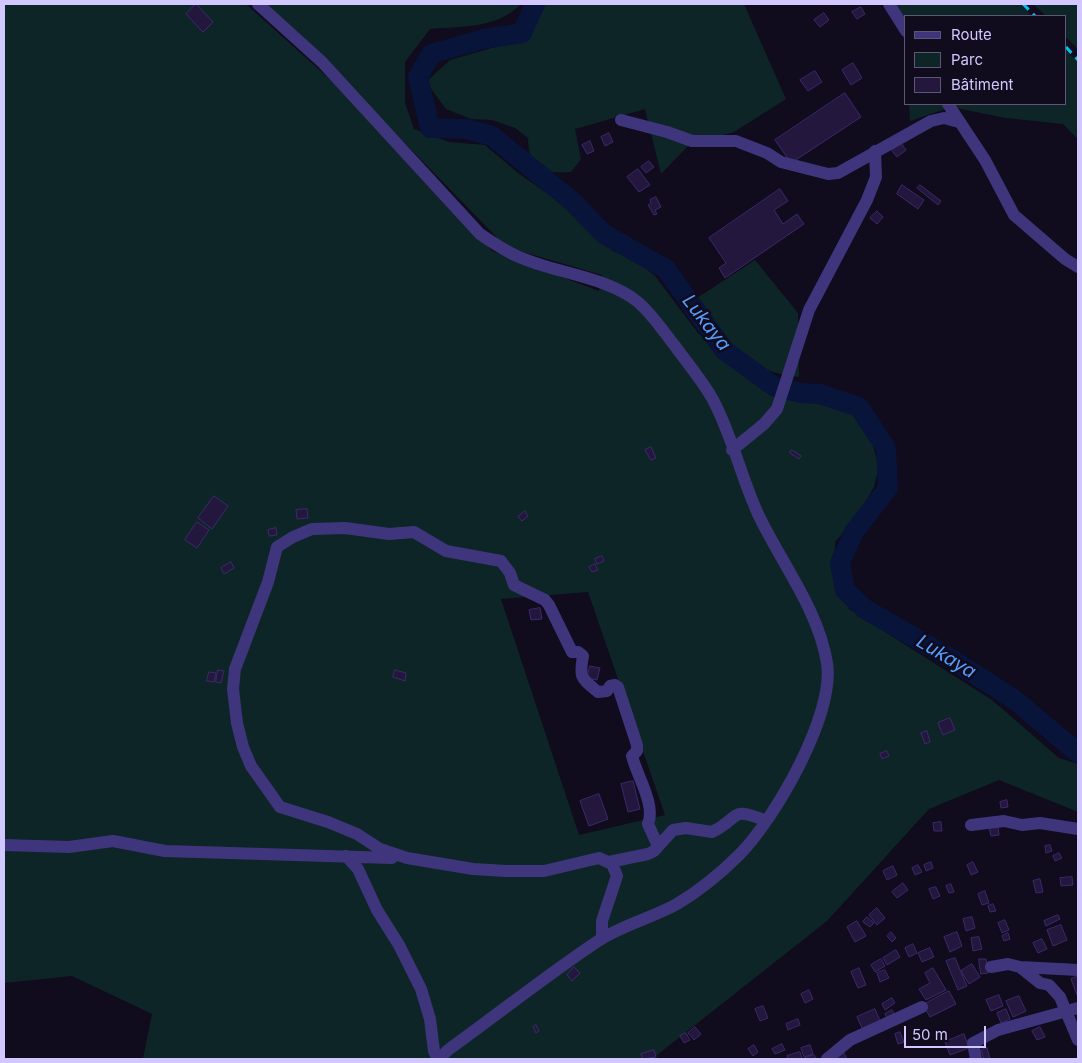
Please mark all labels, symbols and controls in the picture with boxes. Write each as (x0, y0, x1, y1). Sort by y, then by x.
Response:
legend (904, 15, 1067, 105)
text: Route (951, 25, 992, 44)
text: Parc (951, 50, 983, 69)
text: Bâtiment (951, 75, 1013, 94)
water label: Lukaya (677, 290, 735, 356)
water label: Lukaya (912, 630, 980, 684)
scale bar (907, 1016, 990, 1048)
text: 50 m (912, 1025, 948, 1044)

